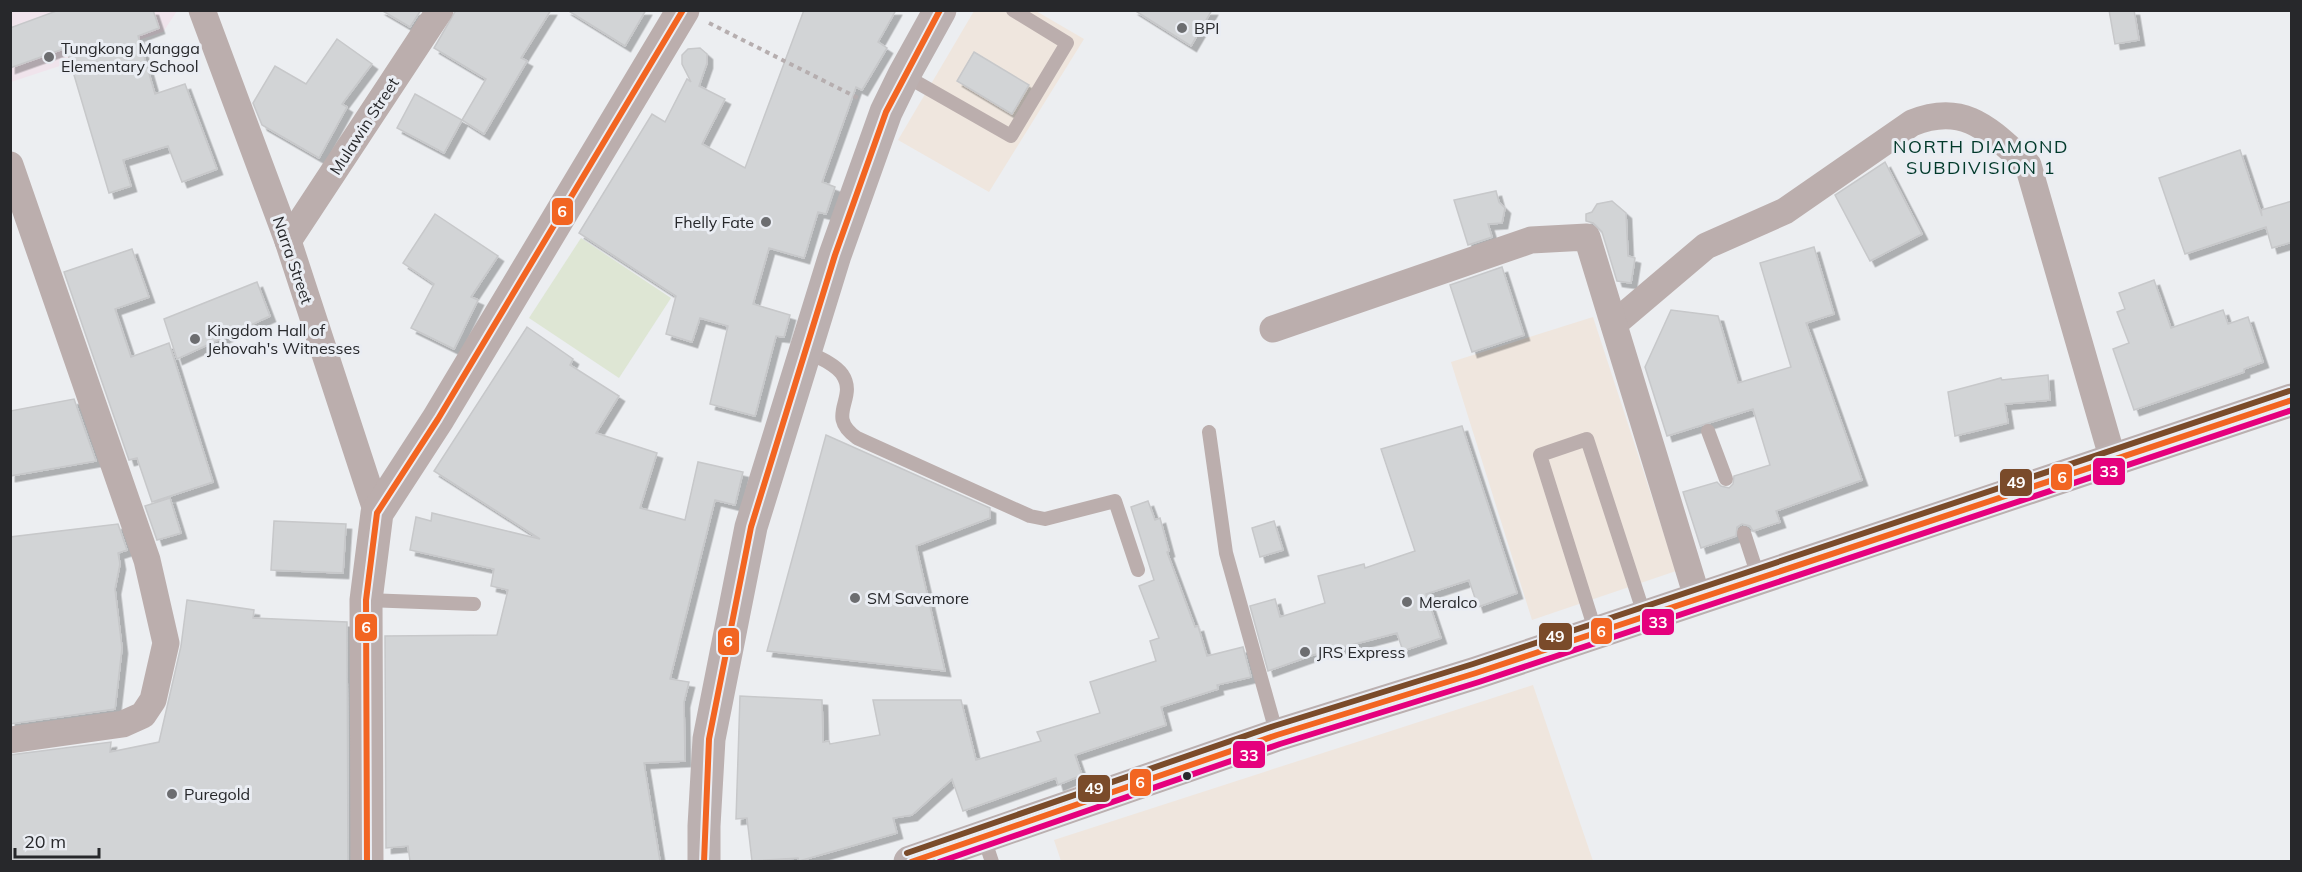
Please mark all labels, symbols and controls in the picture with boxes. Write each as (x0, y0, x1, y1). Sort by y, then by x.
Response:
place label: BPI (1194, 18, 1219, 38)
marker: BPI (1175, 21, 1189, 35)
place label: Tungkong Mangga Elementary School (61, 38, 200, 76)
marker: Tungkong Mangga Elementary School (42, 50, 56, 64)
street label: Mulawin Street (325, 73, 403, 178)
district label: NORTH DIAMOND SUBDIVISION 1 (1893, 135, 2069, 179)
line badge: 6 (551, 197, 574, 226)
text: 6 (557, 201, 567, 221)
place label: Fhelly Fate (674, 212, 754, 232)
street label: Narra Street (269, 214, 317, 307)
marker: Fhelly Fate (759, 215, 773, 229)
place label: Kingdom Hall of Jehovah's Witnesses (207, 320, 360, 358)
marker: Kingdom Hall of Jehovah's Witnesses (188, 332, 202, 346)
line badge: 33 (2092, 457, 2126, 486)
text: 33 (2099, 461, 2119, 481)
line badge: 6 (2050, 463, 2073, 491)
text: 6 (2057, 467, 2067, 487)
line badge: 49 (1999, 468, 2033, 497)
text: 49 (2006, 472, 2026, 492)
place label: SM Savemore (867, 588, 969, 608)
marker: SM Savemore (848, 591, 862, 605)
place label: Meralco (1419, 592, 1477, 612)
marker: Meralco (1400, 595, 1414, 609)
line badge: 33 (1641, 608, 1675, 636)
text: 33 (1648, 612, 1668, 632)
line badge: 6 (354, 613, 378, 642)
text: 6 (361, 617, 371, 637)
line badge: 6 (1590, 617, 1613, 645)
text: 6 (1596, 621, 1606, 641)
line badge: 49 (1538, 622, 1573, 651)
text: 49 (1545, 626, 1565, 646)
line badge: 6 (717, 627, 740, 656)
text: 6 (723, 631, 733, 651)
place label: JRS Express (1317, 642, 1405, 662)
marker: JRS Express (1298, 645, 1312, 659)
line badge: 33 (1232, 740, 1266, 769)
text: 33 (1239, 745, 1259, 765)
line badge: 6 (1129, 768, 1152, 797)
unlabelled marker (1181, 770, 1193, 782)
text: 6 (1135, 772, 1145, 792)
line badge: 49 (1077, 774, 1111, 803)
text: 49 (1084, 778, 1104, 798)
place label: Puregold (184, 784, 250, 804)
marker: Puregold (165, 787, 179, 801)
scale bar (15, 821, 99, 859)
text: 20 m (24, 830, 66, 853)

